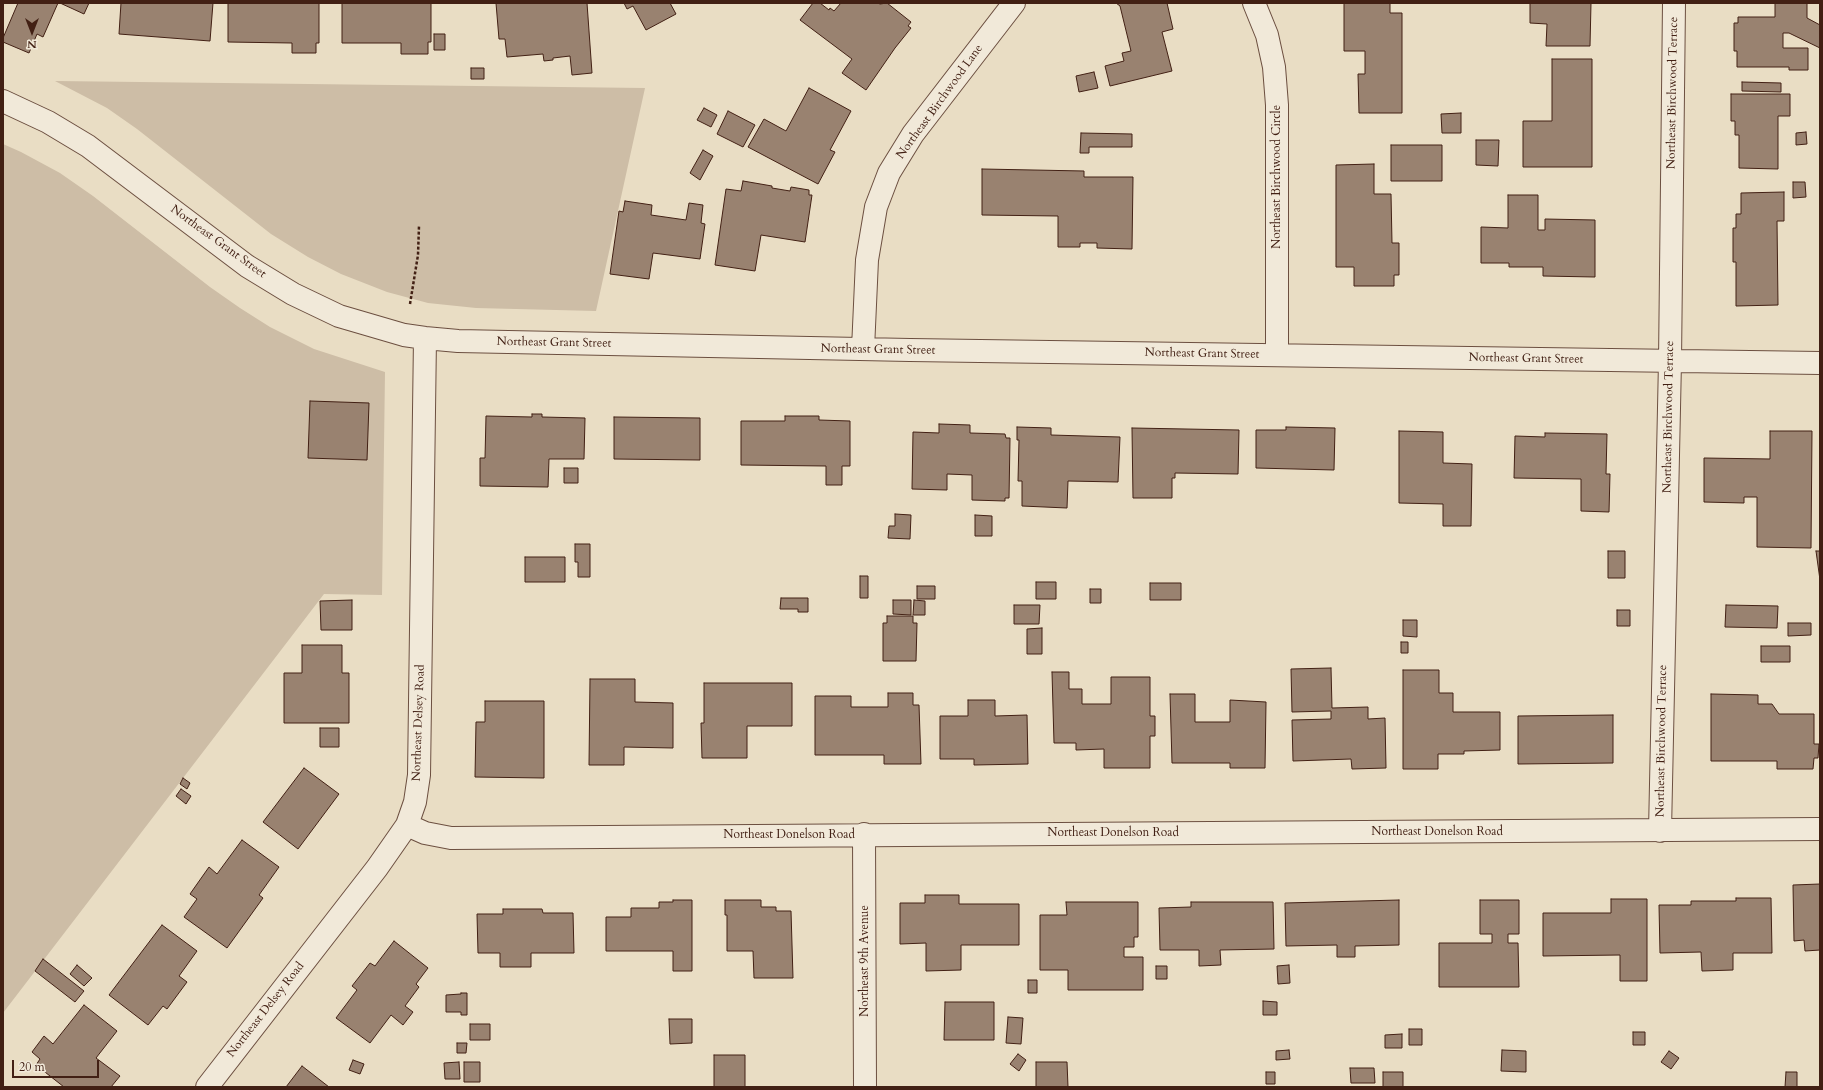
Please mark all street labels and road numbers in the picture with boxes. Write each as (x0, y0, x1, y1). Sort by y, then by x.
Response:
street label: Northeast Birchwood Terrace (1664, 17, 1682, 169)
street label: Northeast Birchwood Lane (894, 42, 986, 162)
street label: Northeast Birchwood Circle (1270, 105, 1284, 249)
street label: Northeast Grant Street (167, 202, 269, 282)
street label: Northeast Grant Street (496, 335, 612, 351)
street label: Northeast Birchwood Terrace (1660, 341, 1678, 493)
street label: Northeast Grant Street (820, 342, 936, 358)
street label: Northeast Grant Street (1144, 346, 1260, 362)
street label: Northeast Grant Street (1468, 351, 1584, 367)
street label: Northeast Delsey Road (410, 664, 428, 782)
street label: Northeast Birchwood Terrace (1653, 665, 1671, 817)
street label: Northeast Donelson Road (1371, 825, 1503, 839)
street label: Northeast Donelson Road (1047, 826, 1179, 840)
street label: Northeast Donelson Road (723, 828, 855, 842)
street label: Northeast 9th Avenue (858, 905, 872, 1017)
street label: Northeast Delsey Road (224, 960, 308, 1060)

